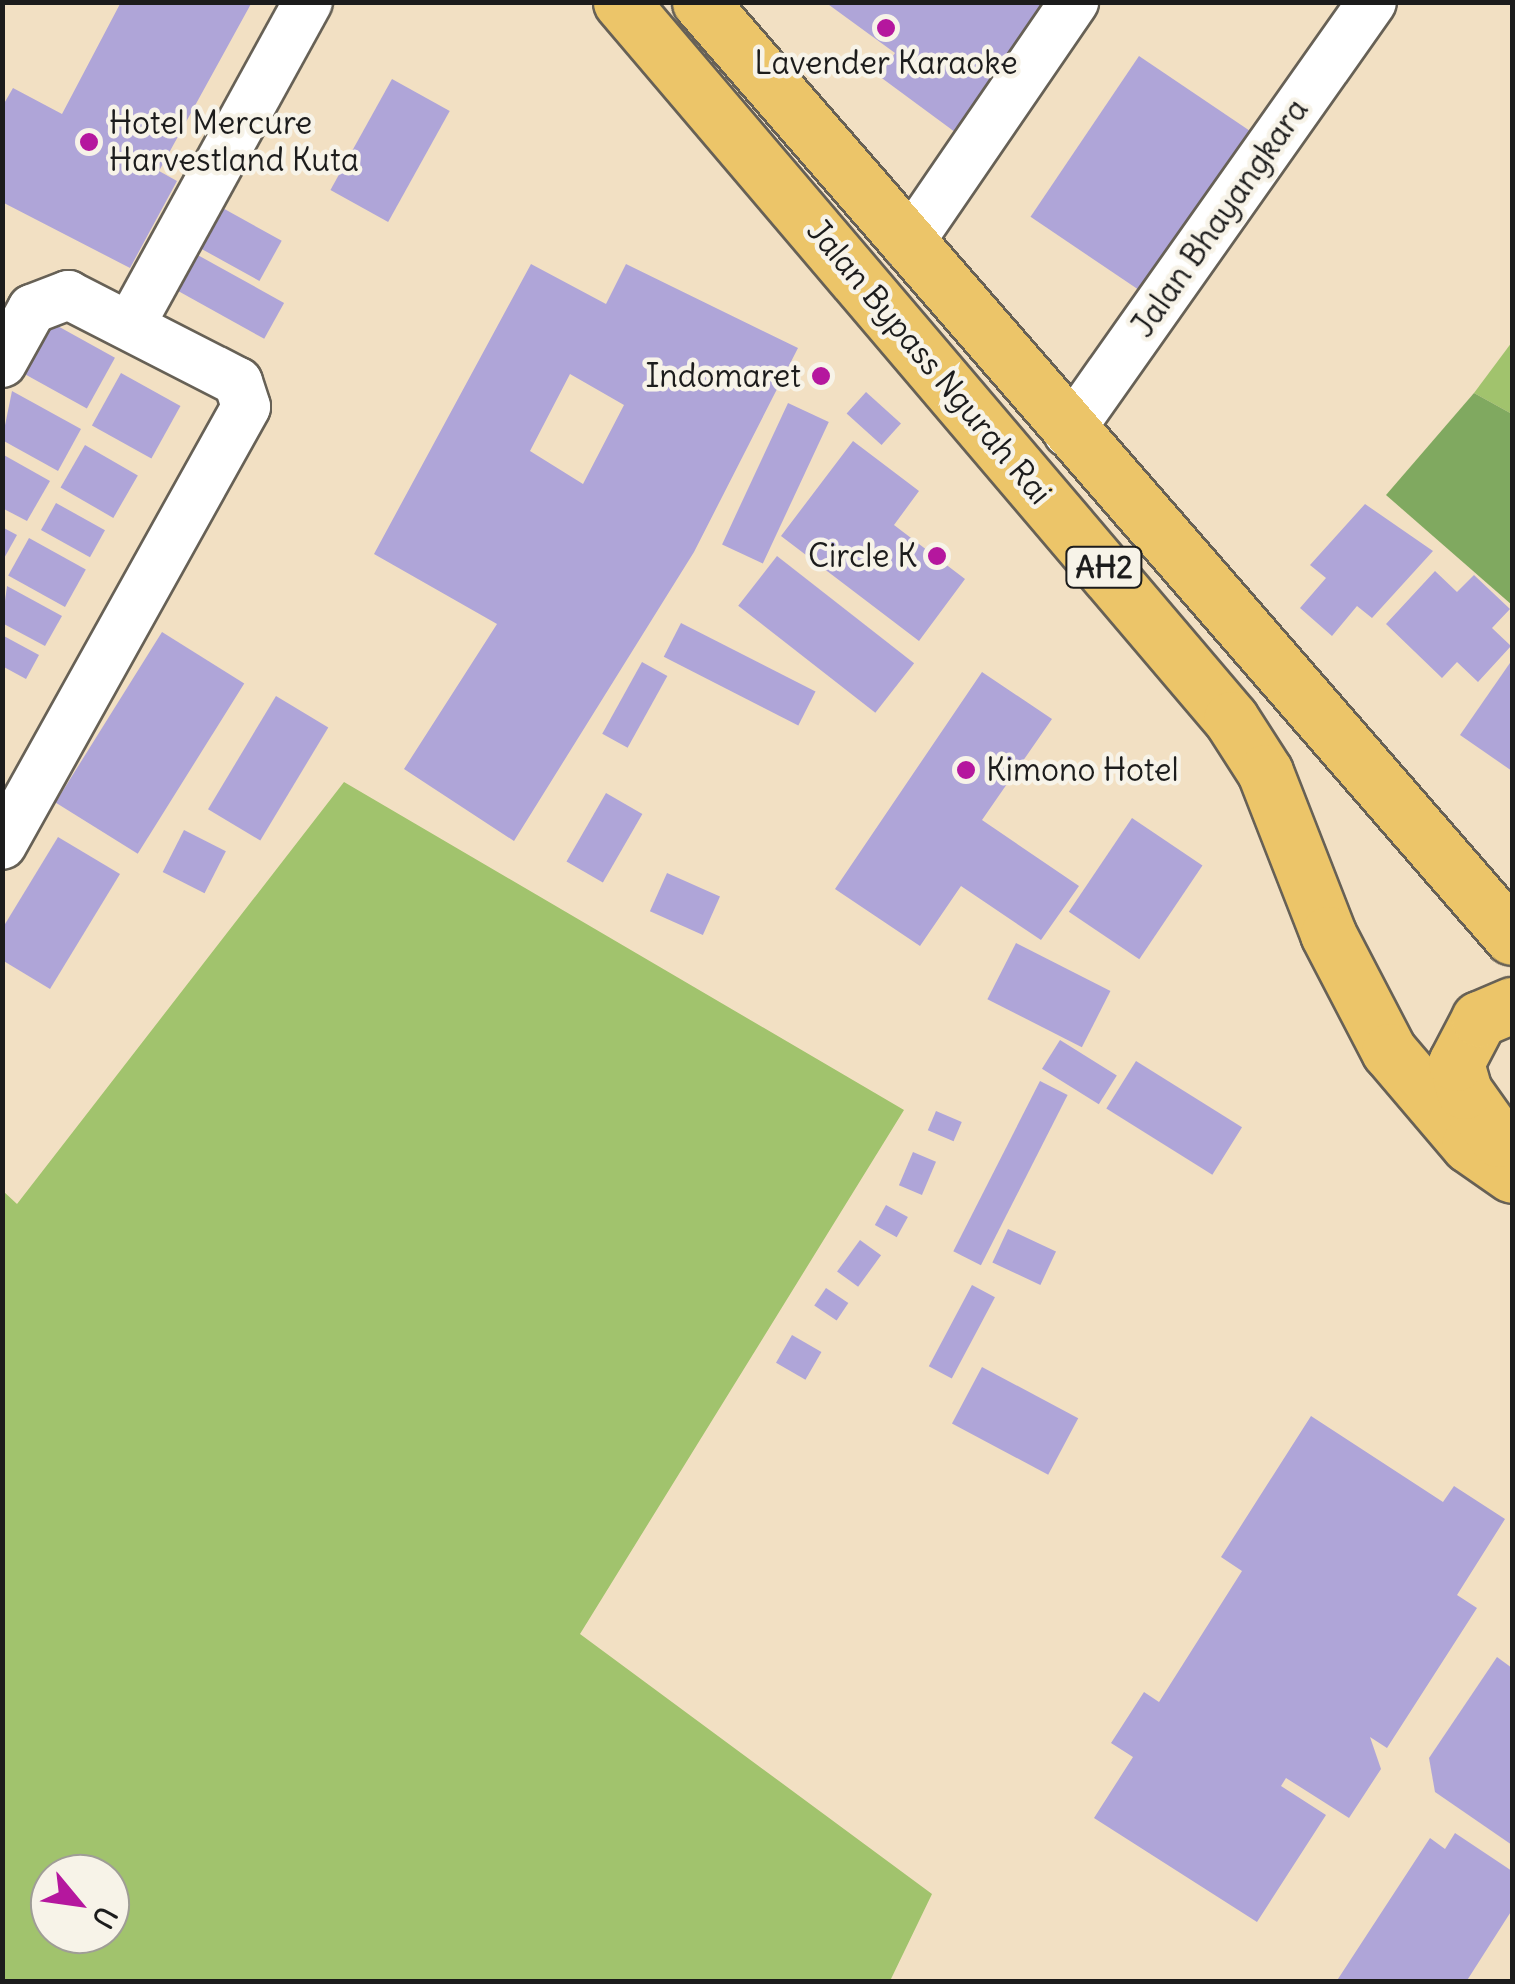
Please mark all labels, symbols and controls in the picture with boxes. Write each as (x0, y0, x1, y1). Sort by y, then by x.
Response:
marker: Lavender Karaoke (875, 17, 897, 39)
place label: Lavender Karaoke (754, 44, 1018, 82)
street label: Jalan Bhayangkara (1123, 92, 1317, 344)
place label: Hotel Mercure Harvestland Kuta (109, 105, 359, 180)
marker: Hotel Mercure Harvestland Kuta (78, 131, 100, 153)
street label: Jalan Bypass Ngurah Rai (799, 212, 1059, 512)
place label: Indomaret (645, 357, 801, 395)
marker: Indomaret (810, 365, 832, 387)
place label: Circle K (808, 537, 917, 575)
road number: AH2 (1064, 542, 1144, 592)
marker: Circle K (926, 545, 948, 567)
place label: Kimono Hotel (986, 751, 1179, 789)
marker: Kimono Hotel (955, 759, 977, 781)
north arrow (30, 1854, 130, 1954)
text: U (84, 1900, 125, 1935)

